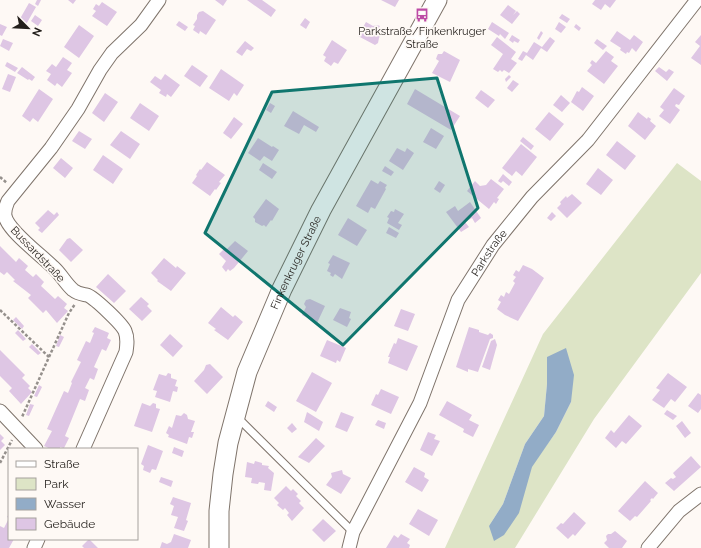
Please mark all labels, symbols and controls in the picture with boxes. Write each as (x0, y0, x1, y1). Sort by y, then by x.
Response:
bus stop icon: Parkstraße/Finkenkruger Straße (414, 7, 430, 23)
north arrow (8, 8, 48, 48)
text: N (29, 25, 44, 38)
place label: Parkstraße/Finkenkruger Straße (358, 25, 486, 51)
street label: Finkenkruger Straße (268, 213, 324, 311)
street label: Bussardstraße (8, 224, 68, 285)
street label: Parkstraße (469, 227, 510, 279)
legend (8, 448, 138, 540)
text: Straße (44, 457, 80, 471)
text: Park (44, 477, 69, 491)
text: Wasser (44, 497, 86, 511)
text: Gebäude (44, 517, 95, 531)

